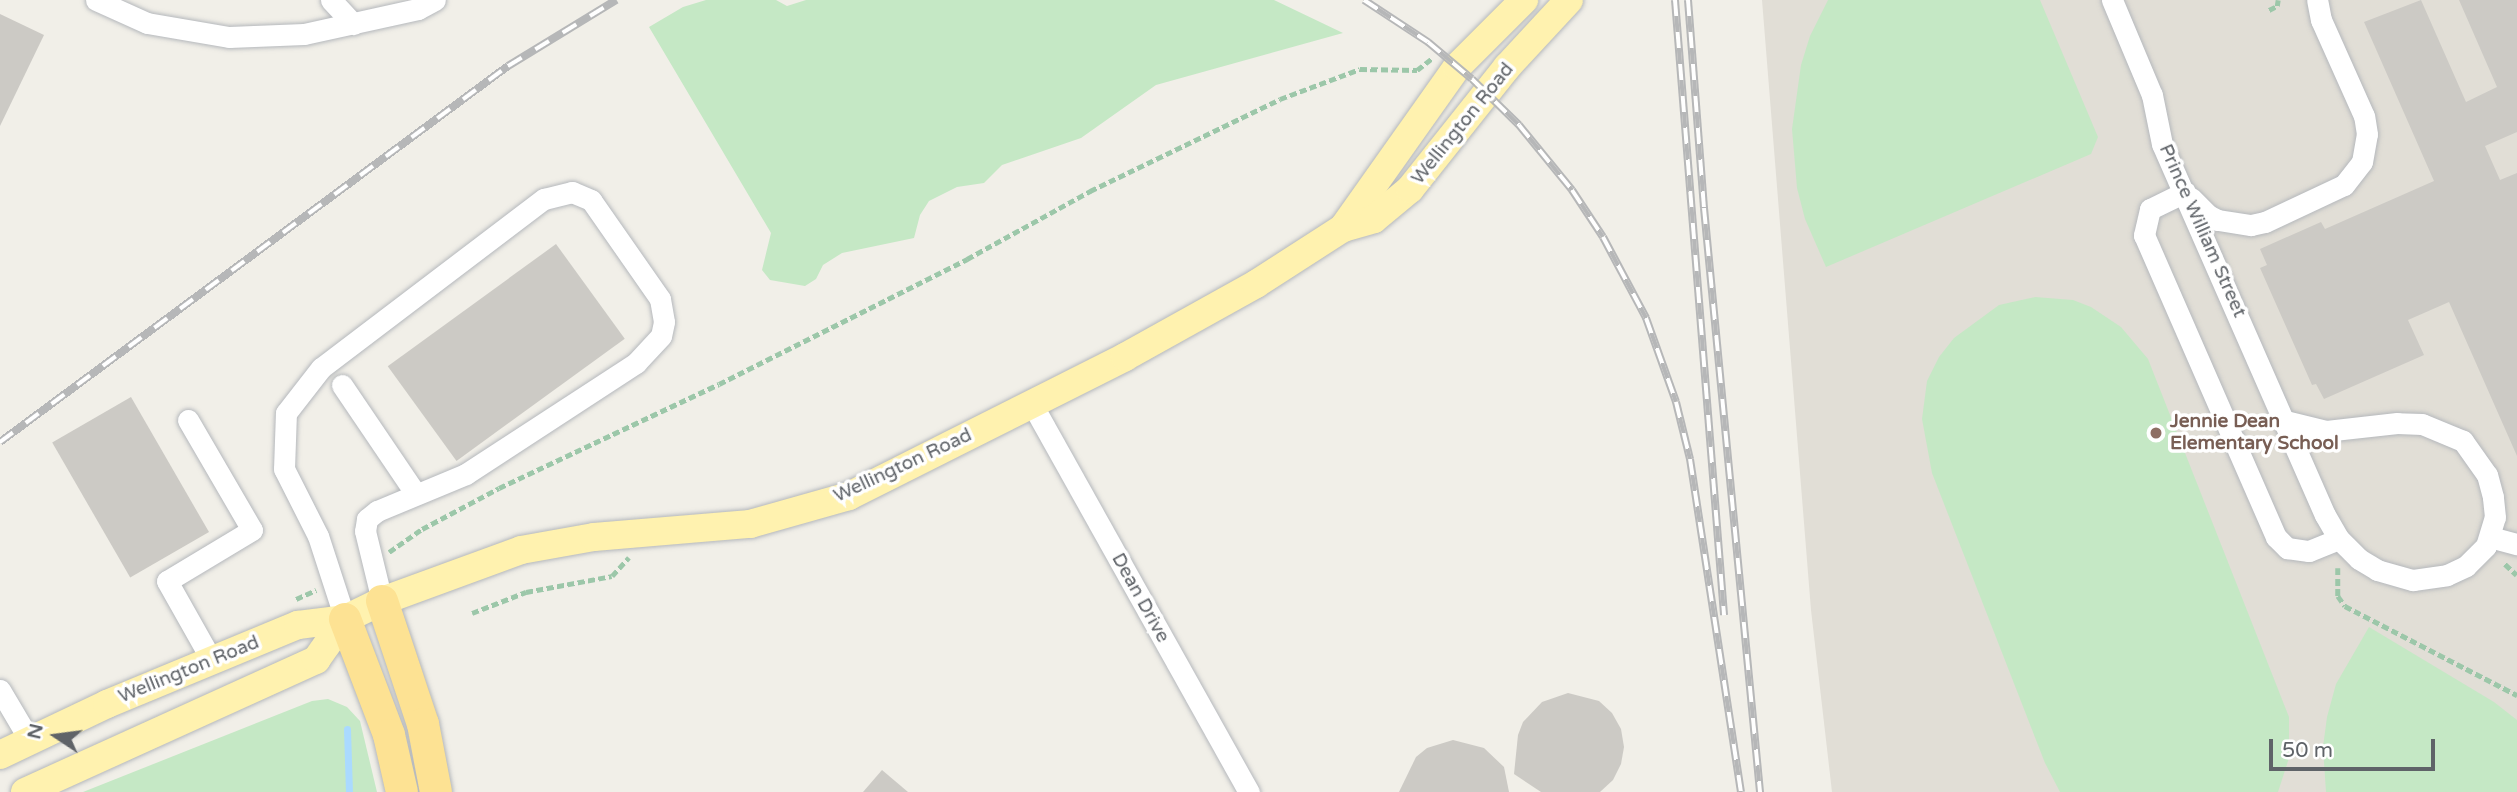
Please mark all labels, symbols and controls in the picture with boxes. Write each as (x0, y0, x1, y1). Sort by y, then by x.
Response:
street label: Wellington Road (1407, 59, 1519, 189)
street label: Prince William Street (2154, 141, 2250, 321)
place label: Jennie Dean Elementary School (2170, 411, 2339, 455)
street label: Wellington Road (830, 424, 976, 508)
marker: Jennie Dean Elementary School (2148, 425, 2164, 441)
street label: Dean Drive (1106, 549, 1174, 647)
street label: Wellington Road (115, 631, 263, 709)
north arrow (21, 701, 91, 771)
text: N (23, 721, 48, 741)
scale bar (2272, 726, 2438, 770)
text: 50 m (2282, 738, 2333, 763)

